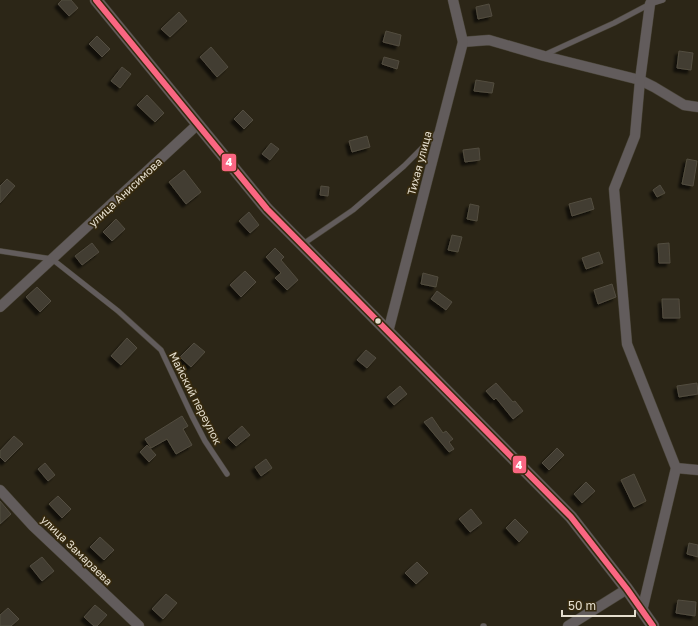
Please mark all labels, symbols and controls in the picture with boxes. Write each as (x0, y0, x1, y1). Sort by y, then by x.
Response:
street label: Тихая улица (404, 129, 434, 197)
line badge: 4 (221, 153, 237, 172)
street label: улица Анисимова (86, 155, 164, 229)
text: 4 (226, 155, 233, 168)
unlabelled marker (373, 316, 383, 326)
street label: Майский переулок (167, 350, 225, 447)
line badge: 4 (512, 455, 527, 474)
text: 4 (516, 458, 523, 471)
street label: улица Замараева (39, 513, 115, 587)
scale bar (562, 592, 635, 618)
text: 50 m (568, 598, 596, 613)

